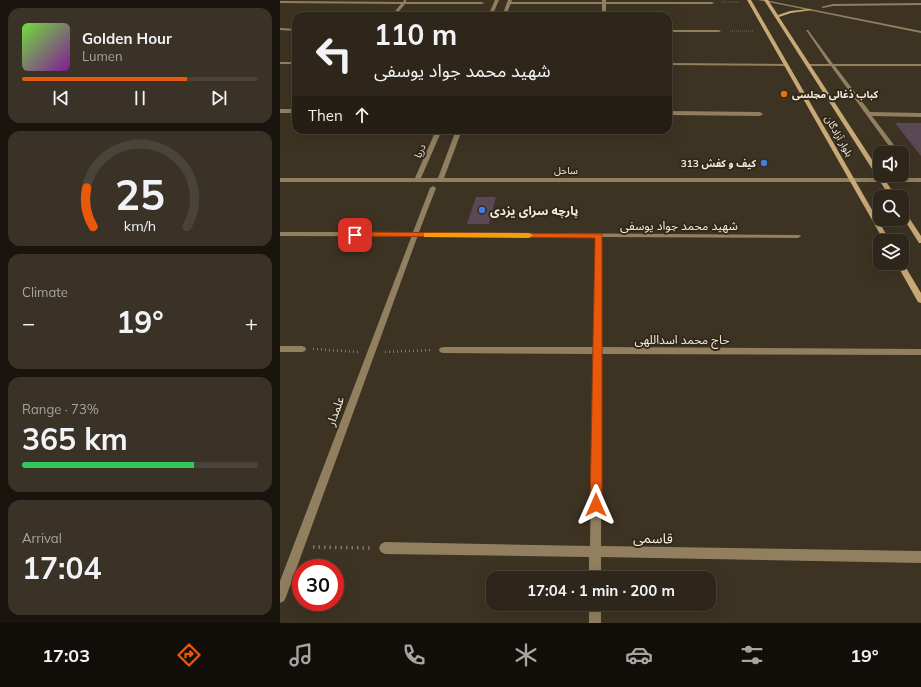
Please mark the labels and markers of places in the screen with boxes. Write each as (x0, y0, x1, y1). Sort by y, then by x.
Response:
place label: کباب ذغالی مجلسی (792, 88, 879, 101)
marker: کباب ذغالی مجلسی (779, 89, 789, 99)
place label: کیف و کفش 313 (681, 157, 756, 170)
marker: کیف و کفش 313 (759, 158, 769, 168)
place label: پارچه سرای یزدی (490, 203, 578, 219)
marker: پارچه سرای یزدی (477, 205, 487, 215)
pin (338, 218, 372, 252)

